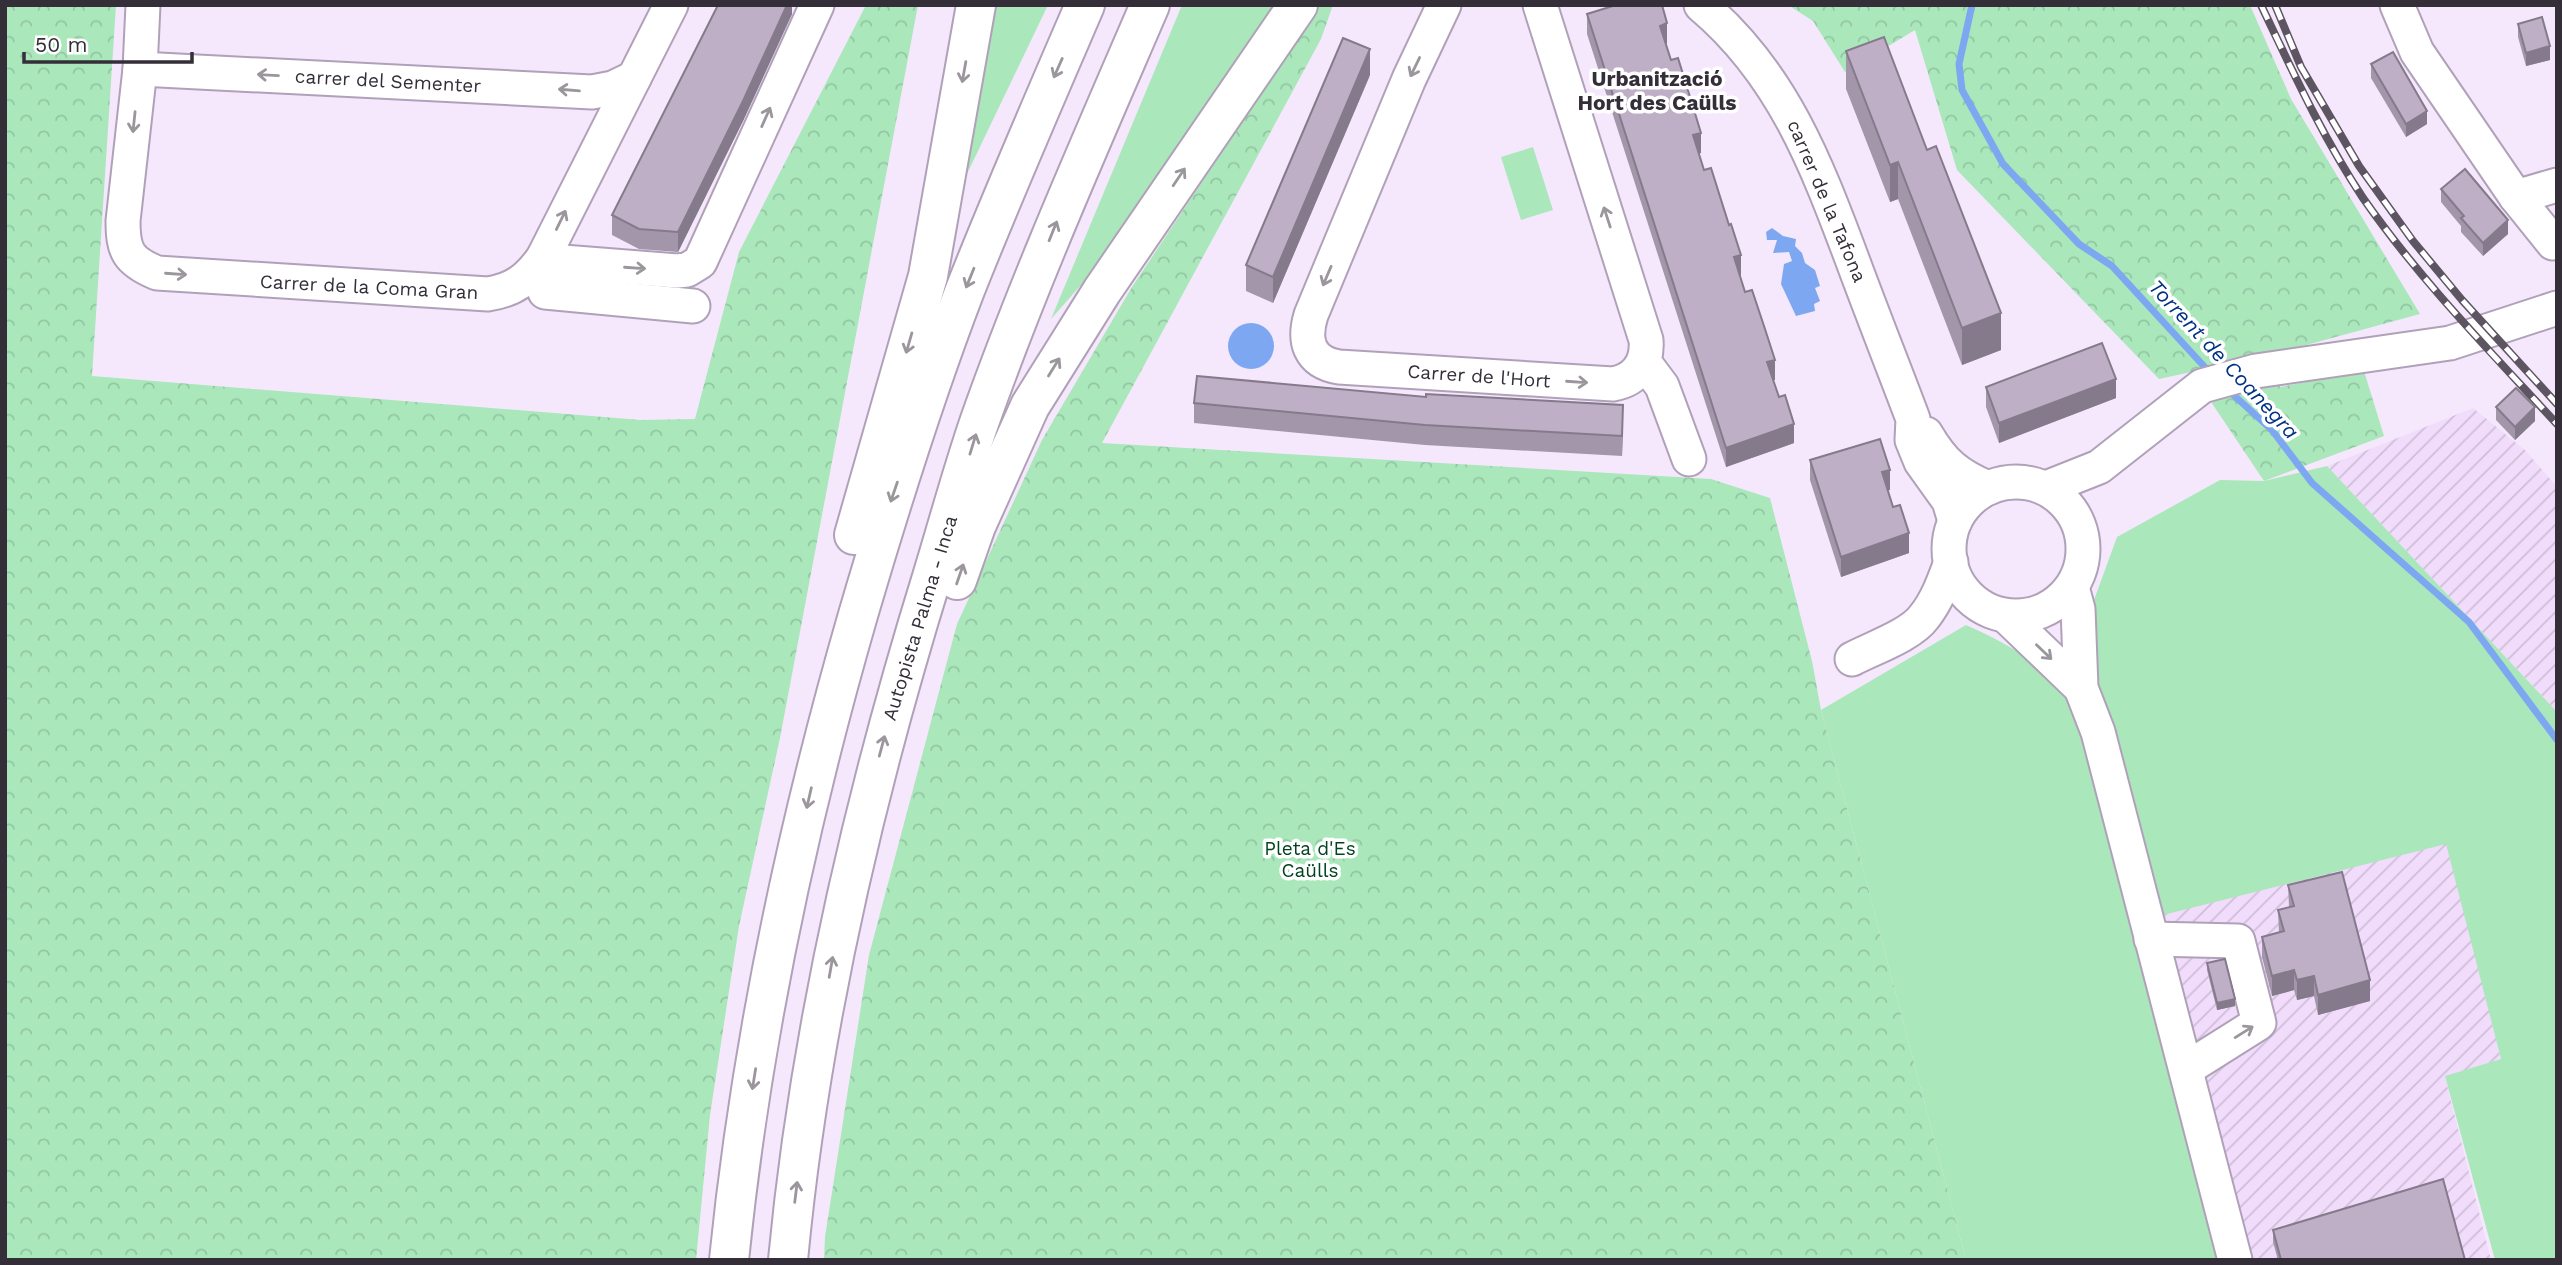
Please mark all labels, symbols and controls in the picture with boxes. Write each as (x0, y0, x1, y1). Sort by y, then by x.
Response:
scale bar (24, 21, 192, 65)
text: 50 m (35, 32, 87, 57)
one-way arrow (1407, 56, 1421, 77)
one-way arrow (1051, 57, 1064, 78)
one-way arrow (957, 60, 970, 83)
street label: carrer del Sementer (294, 65, 482, 97)
district label: Urbanització Hort des Caülls (1578, 66, 1736, 115)
one-way arrow (257, 68, 280, 81)
one-way arrow (557, 84, 580, 97)
one-way arrow (760, 106, 773, 128)
one-way arrow (127, 110, 140, 133)
street label: carrer de la Tafona (1782, 116, 1872, 286)
one-way arrow (1173, 168, 1187, 188)
one-way arrow (1600, 206, 1613, 228)
one-way arrow (555, 210, 569, 231)
one-way arrow (1048, 221, 1061, 243)
one-way arrow (623, 261, 646, 274)
one-way arrow (1319, 265, 1332, 287)
one-way arrow (963, 266, 976, 288)
one-way arrow (164, 268, 187, 281)
street label: Carrer de la Coma Gran (259, 270, 479, 304)
water label: Torrent de Coanegra (2144, 274, 2304, 444)
one-way arrow (902, 331, 915, 354)
one-way arrow (1048, 358, 1062, 378)
street label: Carrer de l'Hort (1407, 360, 1551, 392)
one-way arrow (1565, 376, 1588, 389)
one-way arrow (967, 433, 980, 455)
one-way arrow (887, 481, 900, 503)
street label: Autopista Palma - Inca (878, 513, 962, 723)
one-way arrow (955, 563, 967, 585)
one-way arrow (2035, 644, 2052, 661)
one-way arrow (876, 735, 889, 757)
one-way arrow (802, 786, 815, 809)
park label: Pleta d'Es Caülls (1264, 837, 1356, 882)
one-way arrow (825, 956, 838, 979)
one-way arrow (2234, 1025, 2253, 1040)
one-way arrow (747, 1067, 760, 1090)
one-way arrow (790, 1181, 803, 1204)

